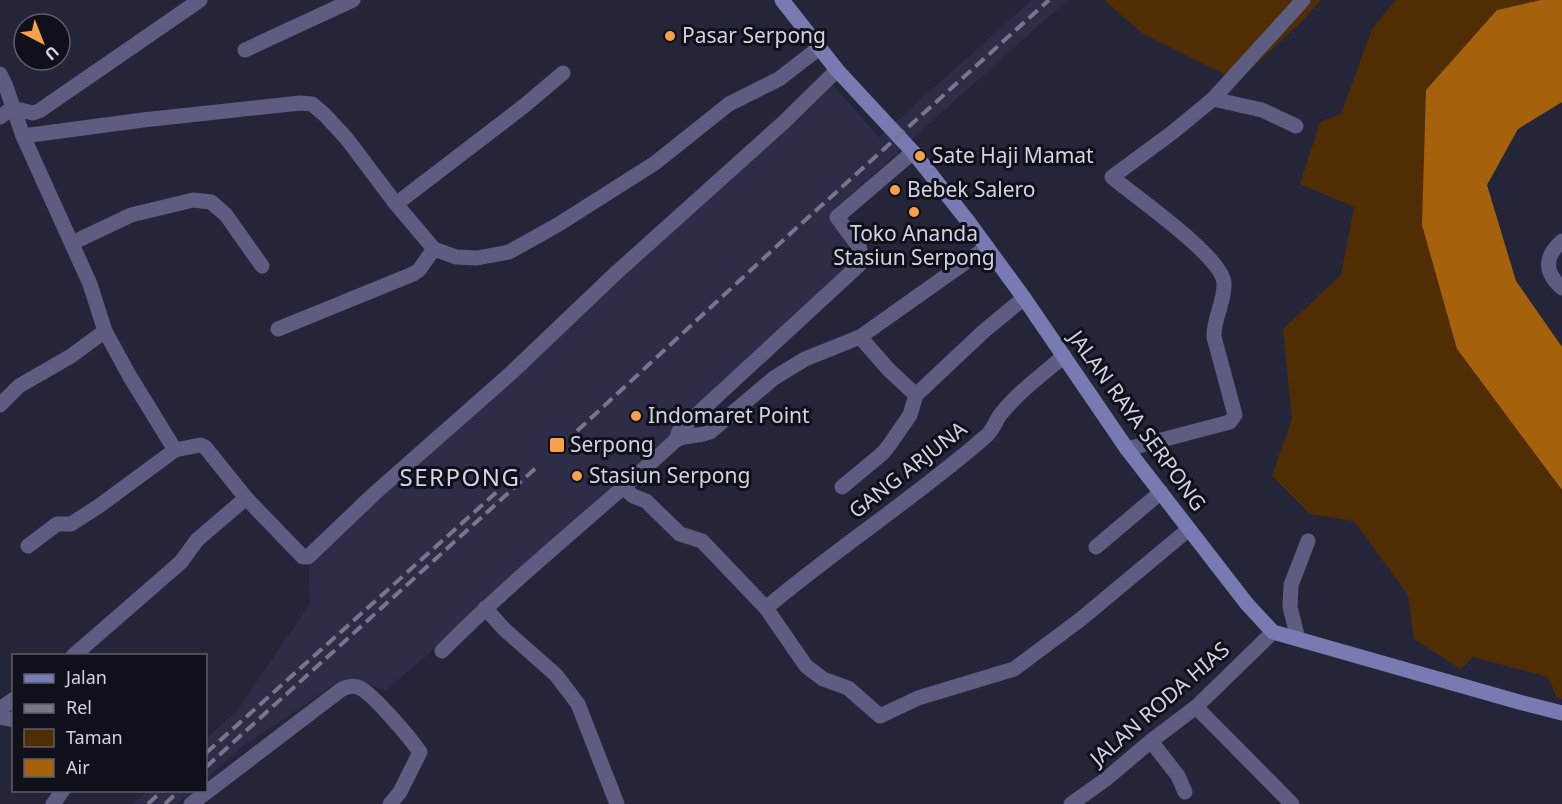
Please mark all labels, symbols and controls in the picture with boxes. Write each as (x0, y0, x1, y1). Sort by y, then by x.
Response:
north arrow (12, 12, 72, 72)
place label: Pasar Serpong (682, 21, 826, 49)
marker: Pasar Serpong (663, 29, 677, 43)
text: U (40, 41, 64, 65)
place label: Sate Haji Mamat (932, 141, 1094, 169)
marker: Sate Haji Mamat (913, 149, 927, 163)
place label: Bebek Salero (907, 175, 1035, 203)
marker: Bebek Salero (888, 183, 902, 197)
marker: Toko Ananda Stasiun Serpong (907, 205, 921, 219)
place label: Toko Ananda Stasiun Serpong (833, 219, 995, 271)
street label: JALAN RAYA SERPONG (1062, 323, 1213, 516)
place label: Indomaret Point (648, 401, 810, 429)
marker: Indomaret Point (629, 409, 643, 423)
street label: GANG ARJUNA (843, 414, 973, 524)
place label: Serpong (570, 430, 654, 458)
marker: Serpong (548, 436, 566, 454)
district label: SERPONG (400, 460, 520, 493)
place label: Stasiun Serpong (589, 461, 750, 489)
marker: Stasiun Serpong (570, 469, 584, 483)
street label: JALAN RODA HIAS (1082, 635, 1235, 773)
legend (12, 654, 207, 792)
text: Jalan (64, 665, 107, 689)
text: Rel (66, 695, 92, 719)
text: Taman (66, 725, 123, 749)
text: Air (66, 755, 90, 779)

